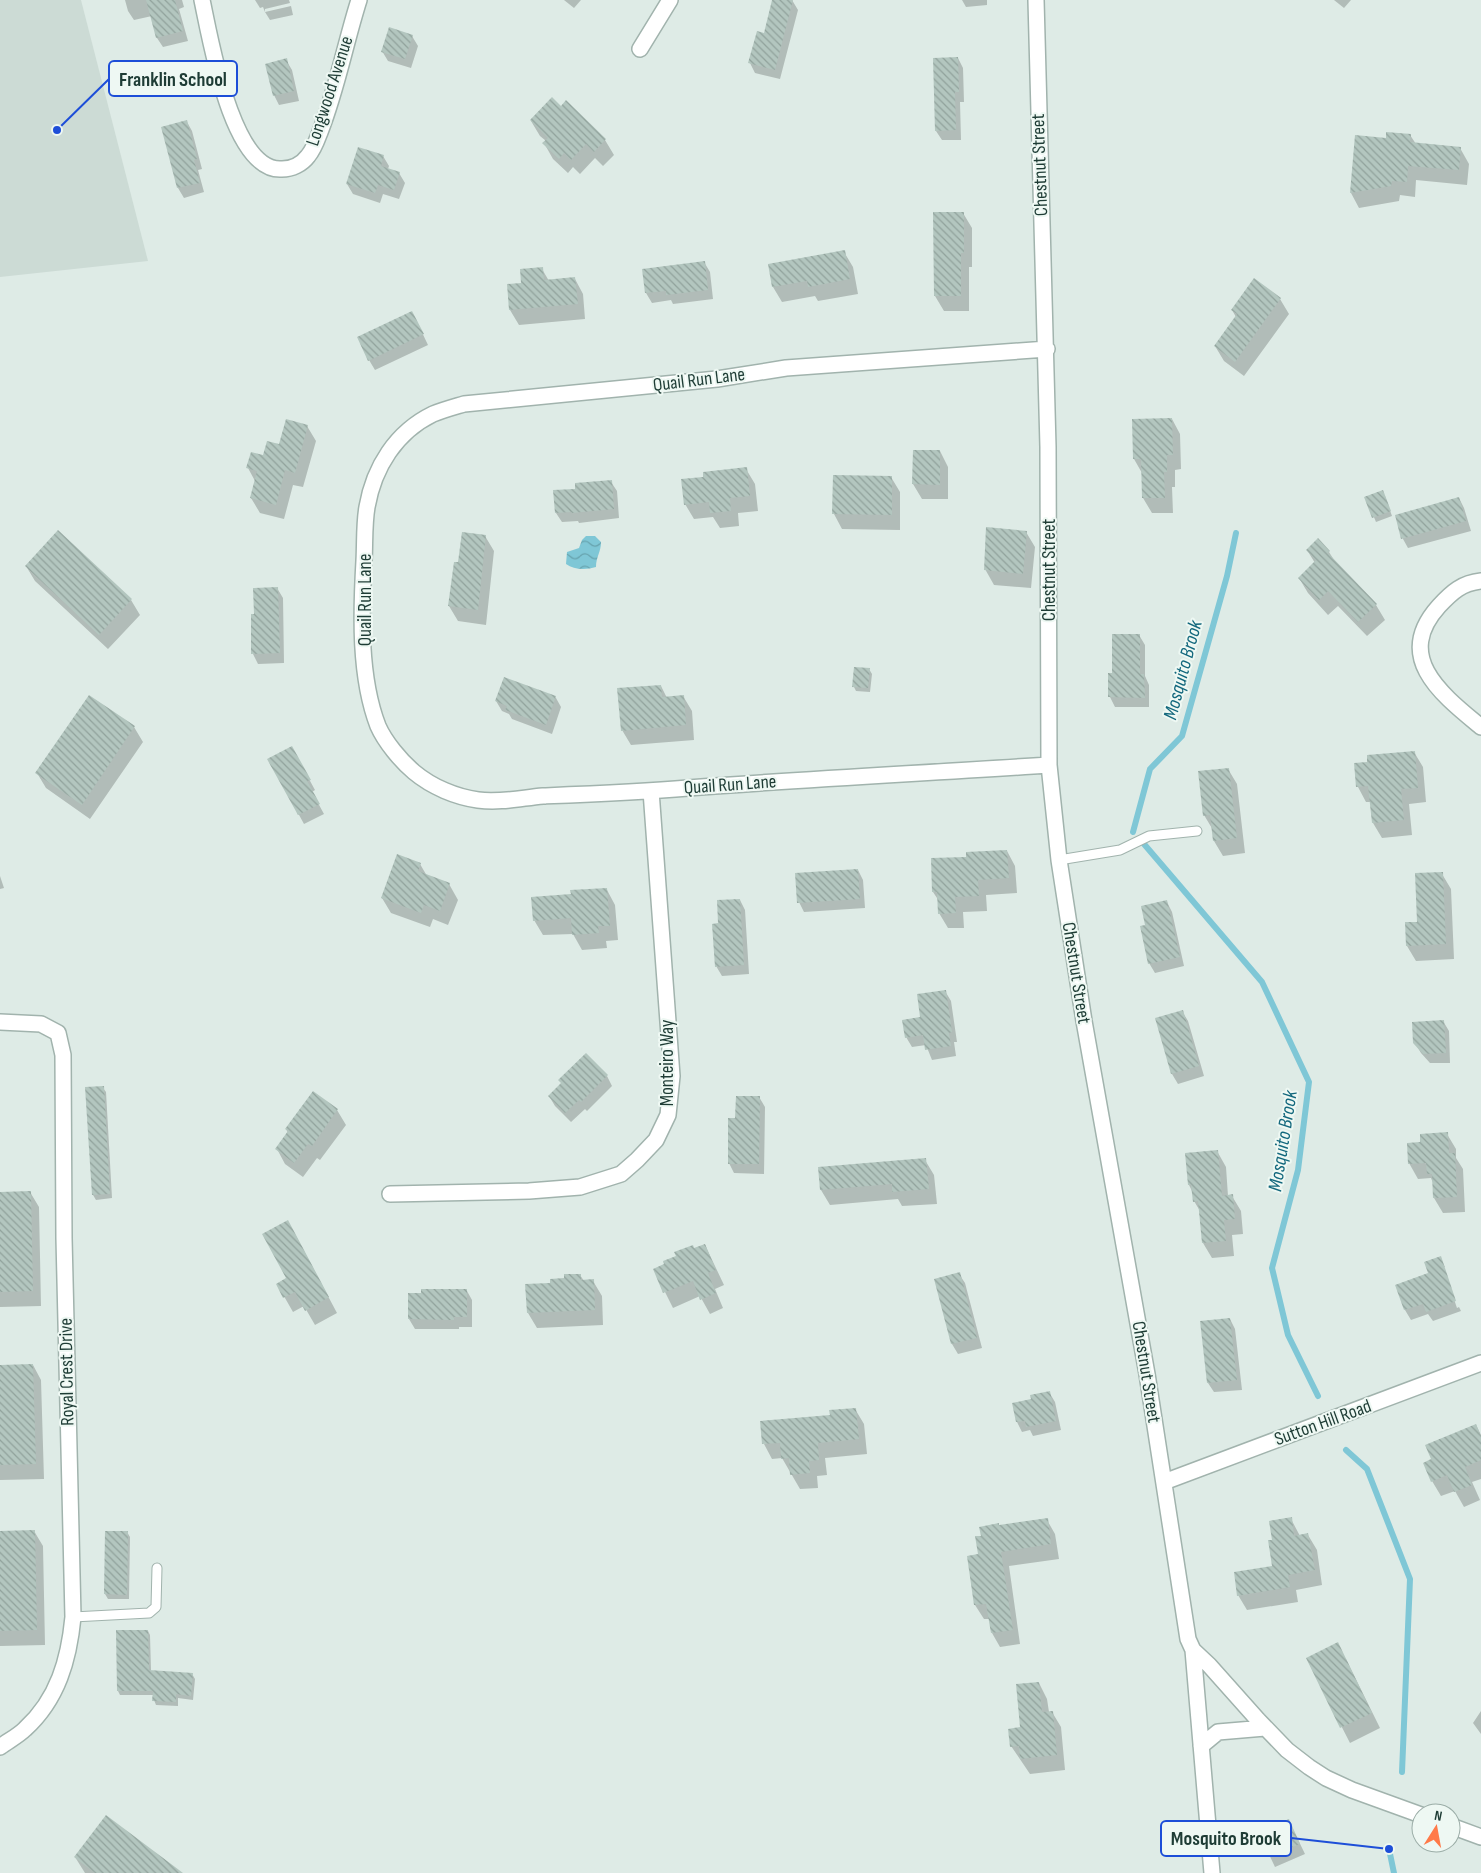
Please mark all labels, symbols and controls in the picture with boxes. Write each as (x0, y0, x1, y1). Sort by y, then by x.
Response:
street label: Longwood Avenue (301, 33, 359, 149)
callout: Franklin School (109, 61, 237, 96)
text: Franklin School (119, 68, 227, 92)
street label: Chestnut Street (1027, 113, 1053, 217)
street label: Quail Run Lane (652, 363, 746, 397)
street label: Chestnut Street (1038, 519, 1061, 621)
street label: Quail Run Lane (354, 554, 377, 646)
water label: Mosquito Brook (1158, 617, 1208, 722)
street label: Quail Run Lane (683, 770, 777, 800)
street label: Chestnut Street (1057, 921, 1095, 1026)
street label: Monteiro Way (656, 1019, 679, 1106)
water label: Mosquito Brook (1263, 1088, 1303, 1193)
street label: Royal Crest Drive (55, 1318, 79, 1426)
street label: Chestnut Street (1127, 1320, 1165, 1425)
street label: Sutton Hill Road (1271, 1395, 1375, 1451)
north arrow (1411, 1803, 1461, 1853)
text: N (1433, 1807, 1444, 1825)
callout: Mosquito Brook (1161, 1821, 1291, 1856)
text: Mosquito Brook (1171, 1827, 1282, 1851)

